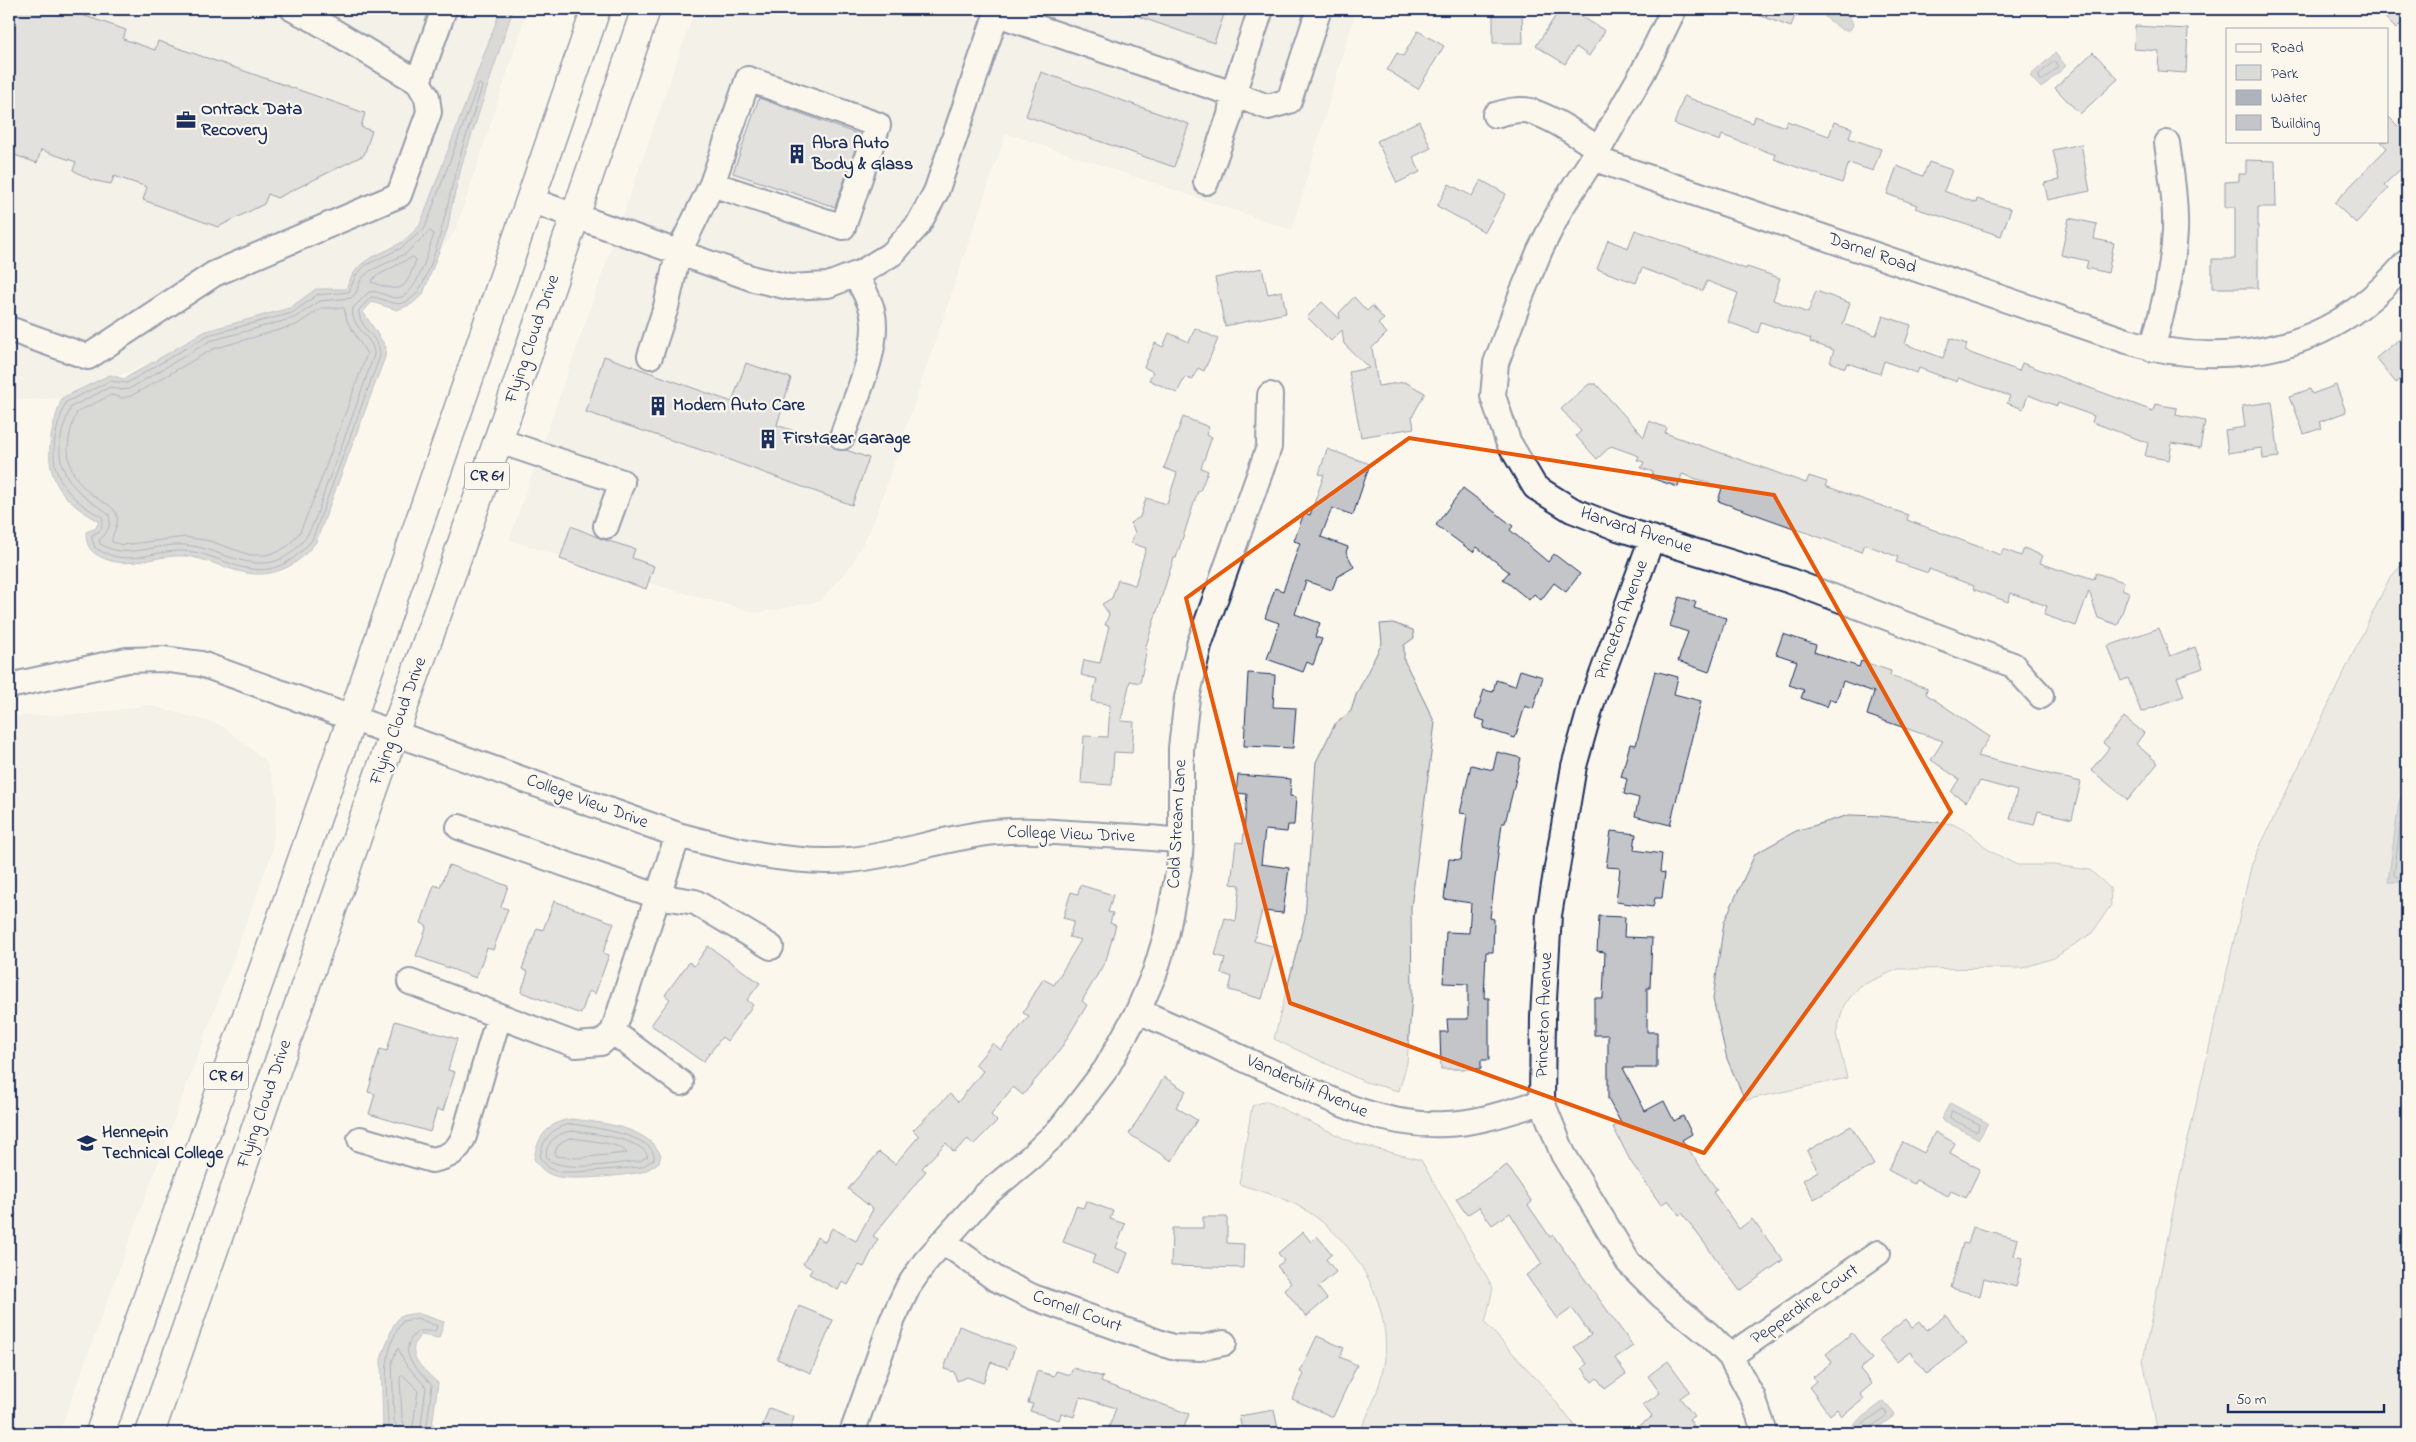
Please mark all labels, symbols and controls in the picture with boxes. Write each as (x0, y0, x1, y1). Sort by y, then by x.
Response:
legend (2226, 28, 2388, 142)
text: Road (2271, 37, 2304, 59)
text: Park (2271, 63, 2299, 85)
text: Water (2271, 87, 2307, 109)
place label: Ontrack Data Recovery (201, 97, 302, 145)
office icon: Ontrack Data Recovery (175, 109, 197, 131)
text: Building (2270, 113, 2320, 136)
place label: Abra Auto Body & Glass (811, 131, 913, 179)
building icon: Abra Auto Body & Glass (786, 143, 808, 165)
street label: Darnel Road (1823, 226, 1920, 281)
street label: Flying Cloud Drive (499, 270, 568, 408)
place label: Modern Auto Care (673, 393, 806, 419)
building icon: Modern Auto Care (647, 395, 669, 417)
place label: FirstGear Garage (782, 426, 911, 453)
building icon: FirstGear Garage (757, 428, 779, 450)
road number: CR 61 (464, 462, 510, 490)
street label: Harvard Avenue (1577, 501, 1696, 562)
street label: Princeton Avenue (1588, 556, 1656, 684)
street label: Flying Cloud Drive (364, 653, 435, 790)
street label: Cold Stream Lane (1162, 758, 1194, 889)
street label: College View Drive (522, 768, 652, 837)
street label: College View Drive (1007, 820, 1136, 851)
street label: Princeton Avenue (1530, 951, 1560, 1078)
street label: Flying Cloud Drive (231, 1035, 300, 1173)
street label: Vanderbilt Avenue (1241, 1048, 1373, 1126)
road number: CR 61 (204, 1062, 248, 1090)
place label: Hennepin Technical College (102, 1120, 224, 1168)
school or university icon: Hennepin Technical College (76, 1132, 98, 1154)
street label: Pepperdine Court (1746, 1258, 1864, 1352)
street label: Cornell Court (1029, 1284, 1125, 1340)
scale bar (2228, 1382, 2385, 1414)
text: 50 m (2236, 1389, 2267, 1411)

